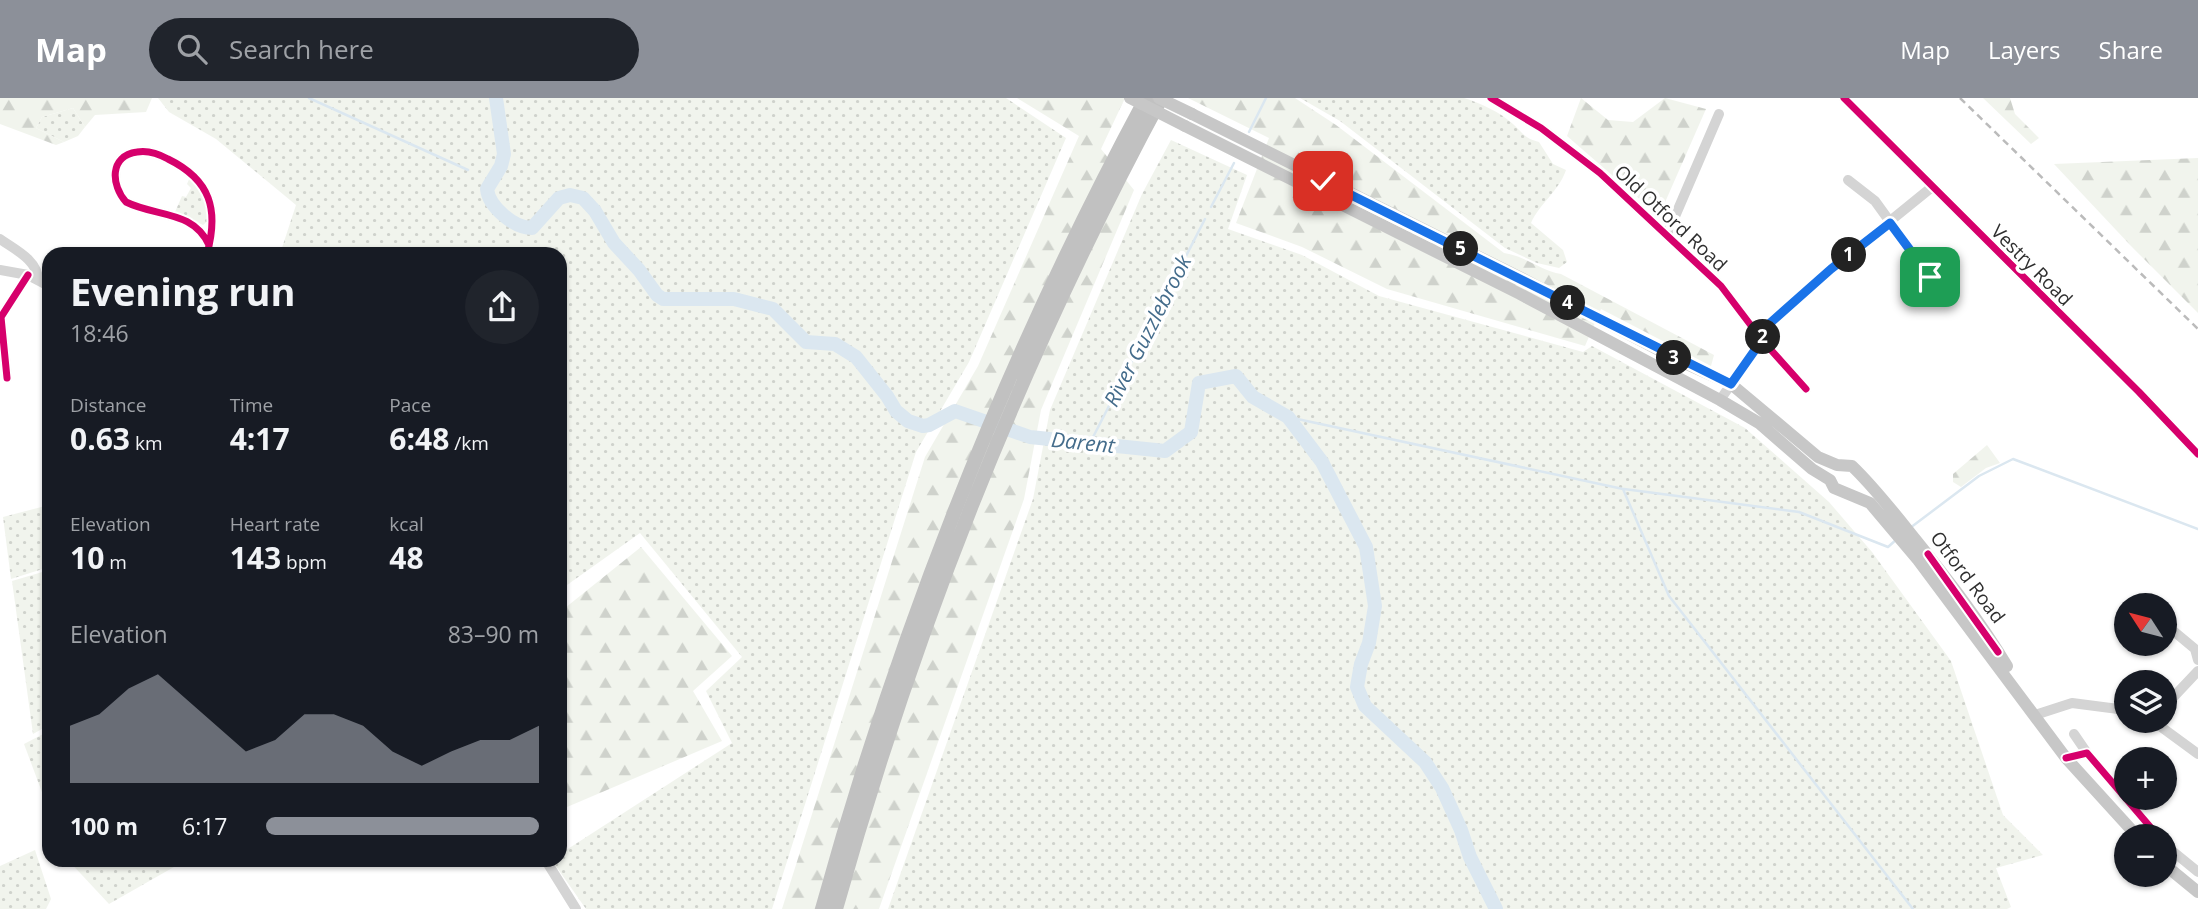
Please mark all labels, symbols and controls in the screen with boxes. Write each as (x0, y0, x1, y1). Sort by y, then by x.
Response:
search box (149, 18, 639, 81)
text: Map (35, 27, 107, 72)
icon: search (173, 30, 211, 68)
text: Search here (229, 31, 374, 67)
text: Map (1900, 33, 1950, 66)
text: Layers (1988, 33, 2061, 66)
text: Share (2099, 33, 2163, 66)
pin (1293, 151, 1353, 211)
street label: Old Otford Road (1609, 159, 1733, 277)
icon: check (1304, 162, 1342, 200)
street label: Vestry Road (1986, 219, 2078, 311)
pin: 5 (1444, 232, 1478, 266)
text: 5 (1455, 235, 1466, 261)
pin: 1 (1832, 238, 1867, 272)
text: 1 (1843, 241, 1854, 267)
pin (1900, 247, 1960, 307)
water label: River Guzzlebrook (1097, 249, 1198, 411)
icon: arrive (1911, 258, 1949, 296)
text: Evening run (70, 265, 295, 317)
button: share (465, 270, 539, 344)
pin: 4 (1550, 286, 1586, 320)
text: 4 (1562, 289, 1573, 315)
text: 18:46 (70, 317, 129, 349)
pin: 2 (1746, 320, 1780, 354)
text: 2 (1757, 323, 1768, 349)
pin: 3 (1656, 341, 1692, 376)
text: 3 (1668, 344, 1679, 370)
text: Distance (70, 392, 146, 418)
text: Time (230, 392, 273, 418)
text: Pace (389, 392, 431, 418)
text: 0.63 (70, 418, 130, 459)
text: 4:17 (230, 418, 290, 459)
text: 6:48 (389, 418, 449, 459)
water label: Darent (1050, 425, 1117, 459)
text: km (130, 430, 163, 456)
text: /km (449, 430, 489, 456)
text: Elevation (70, 511, 151, 537)
text: Heart rate (230, 511, 320, 537)
text: kcal (389, 511, 424, 537)
street label: Otford Road (1925, 526, 2011, 628)
text: 10 (70, 537, 104, 578)
text: 143 (230, 537, 281, 578)
text: 48 (389, 537, 424, 578)
text: m (104, 549, 127, 575)
text: bpm (281, 549, 327, 575)
north arrow (2114, 593, 2177, 656)
map controls (2114, 593, 2177, 887)
text: Elevation (70, 618, 168, 650)
text: 83–90 m (448, 618, 539, 650)
button: layers (2114, 670, 2177, 733)
button: + (2114, 747, 2177, 810)
text: 100 m (70, 810, 138, 842)
text: 6:17 (182, 810, 228, 842)
button: − (2114, 824, 2177, 887)

